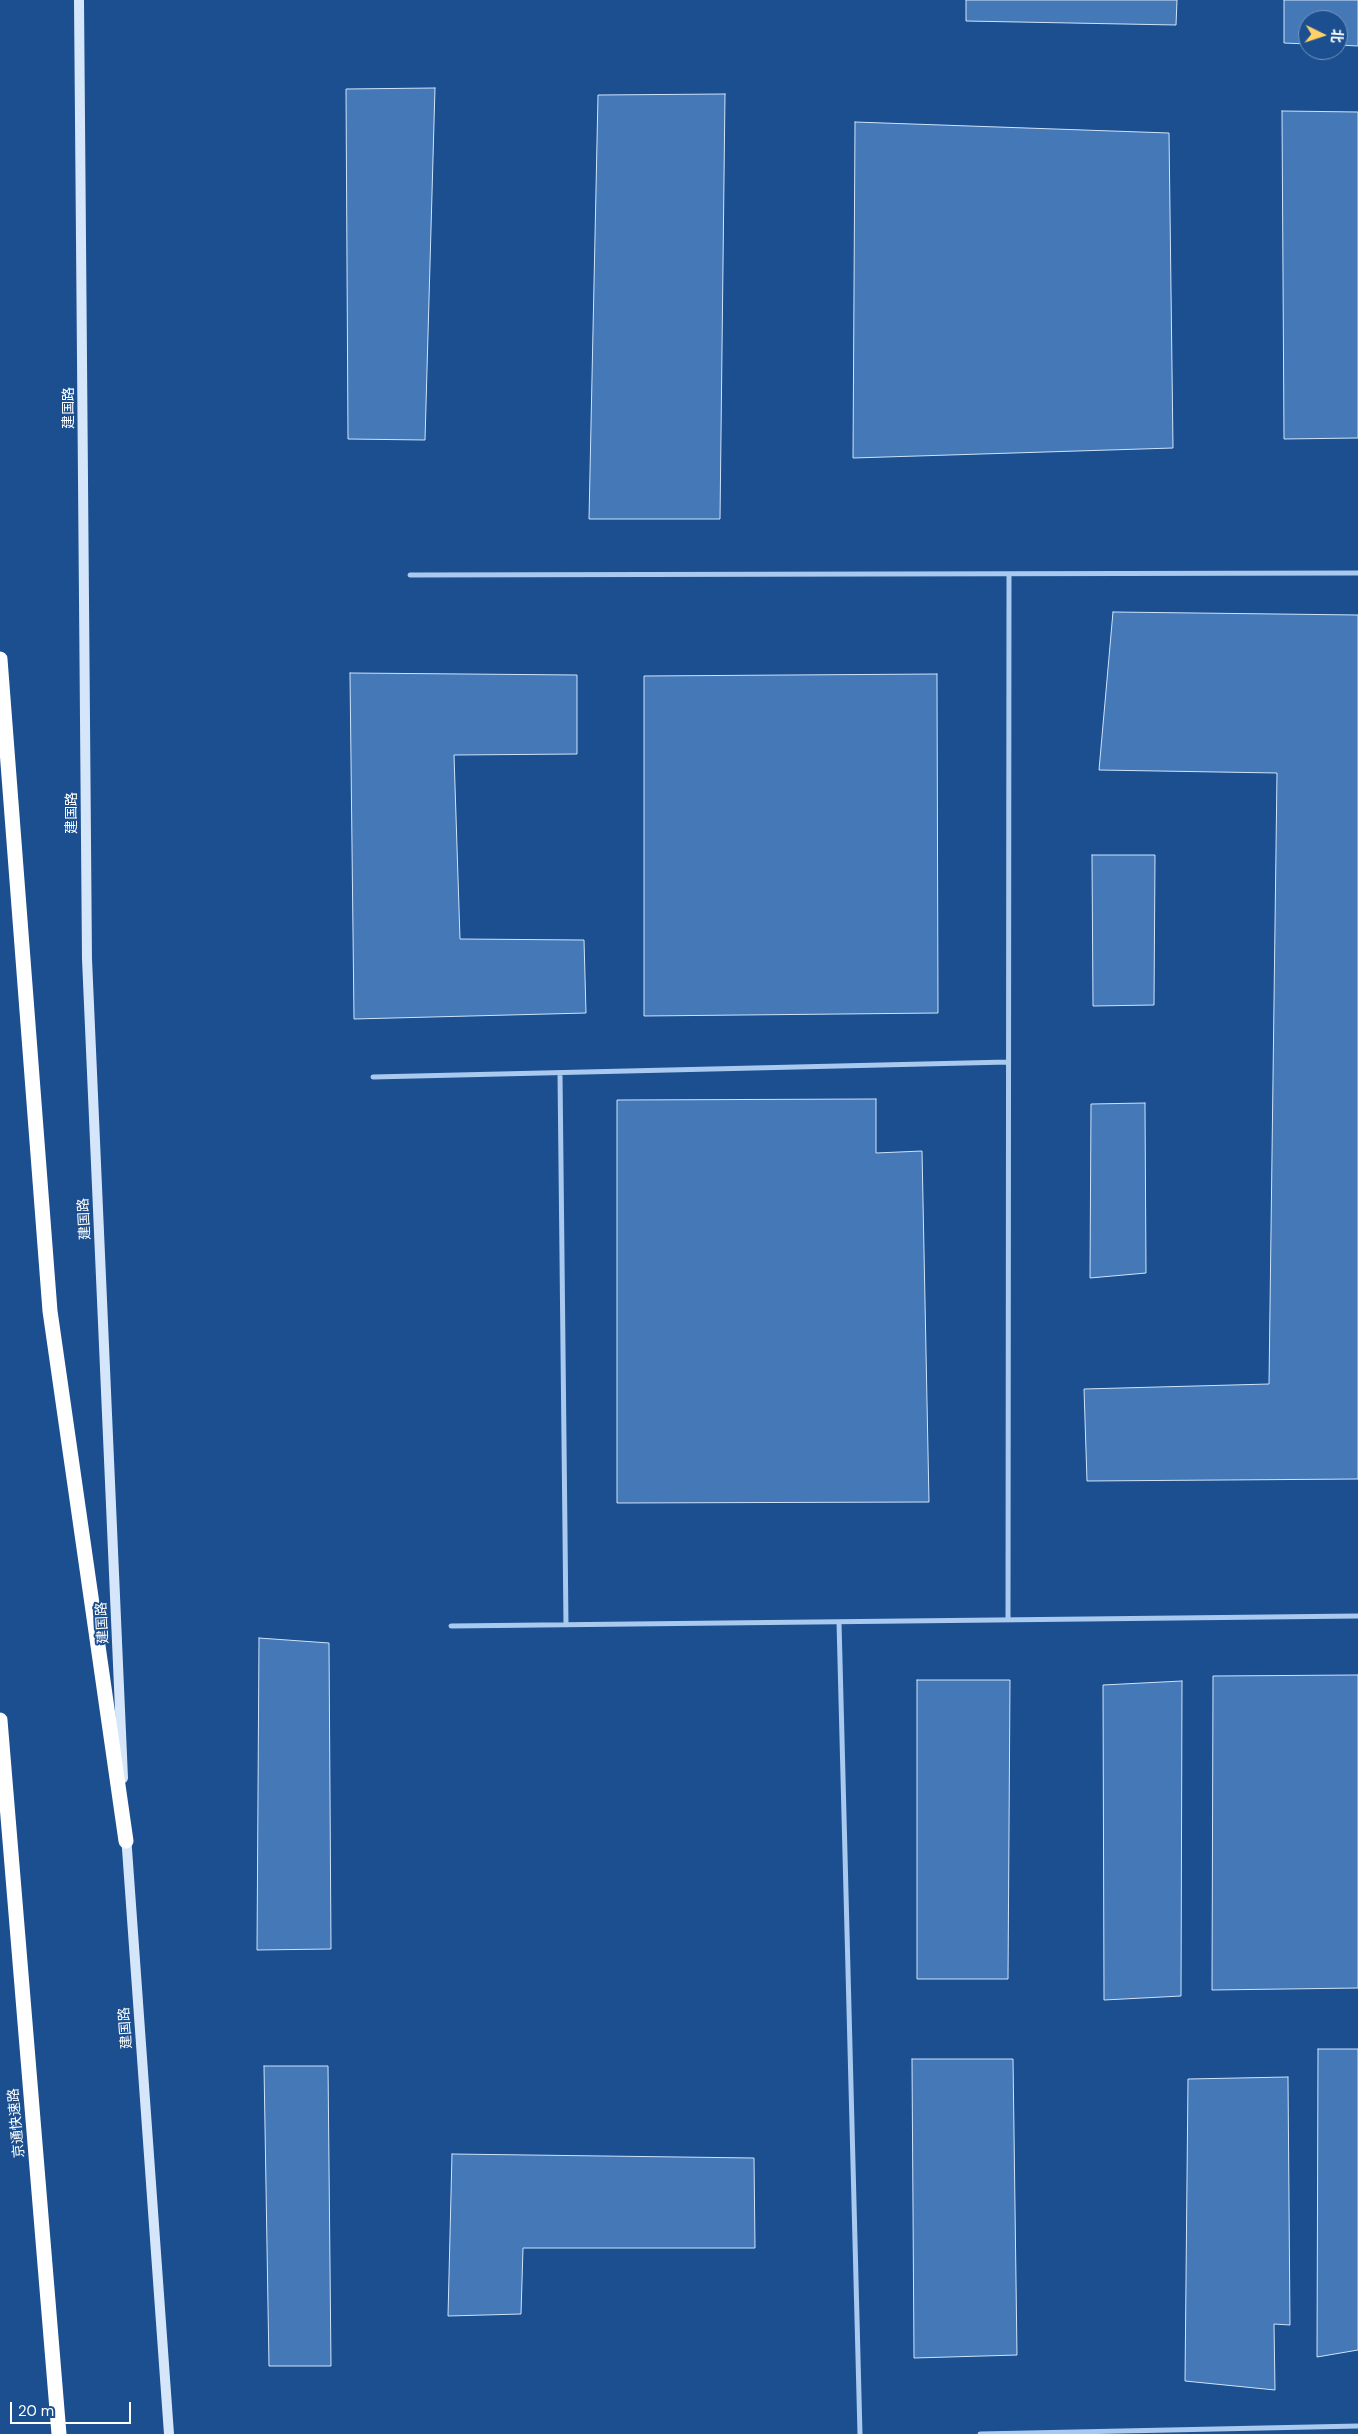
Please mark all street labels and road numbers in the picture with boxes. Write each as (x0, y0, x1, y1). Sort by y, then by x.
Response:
street label: 建国路 (61, 387, 77, 429)
street label: 建国路 (64, 792, 80, 834)
street label: 建国路 (76, 1198, 94, 1240)
street label: 建国路 (94, 1602, 112, 1644)
street label: 建国路 (116, 2006, 136, 2050)
street label: 京通快速路 (6, 2087, 28, 2159)

